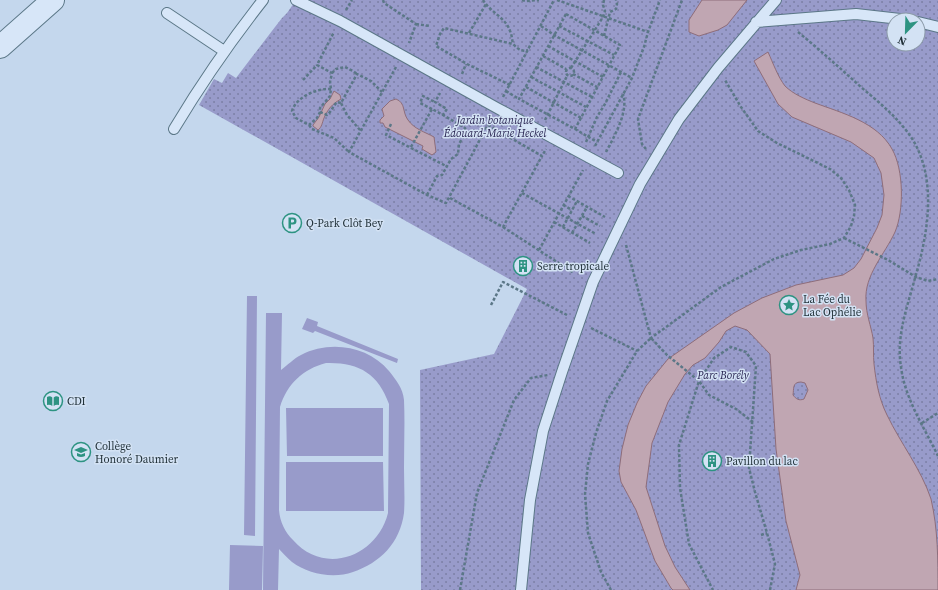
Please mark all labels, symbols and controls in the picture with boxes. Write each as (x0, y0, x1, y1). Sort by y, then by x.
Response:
north arrow (886, 12, 926, 52)
text: N (896, 32, 909, 49)
park label: Jardin botanique Édouard-Marie Heckel (443, 113, 547, 141)
parking icon: Q-Park Clôt Bey (281, 212, 303, 234)
place label: Q-Park Clôt Bey (306, 216, 383, 231)
building icon: Serre tropicale (512, 255, 534, 277)
place label: Serre tropicale (537, 259, 610, 274)
place label: La Fée du Lac Ophélie (803, 292, 862, 320)
place icon: La Fée du Lac Ophélie (778, 294, 800, 316)
park label: Parc Borély (696, 368, 750, 383)
library icon: CDI (42, 390, 64, 412)
place label: CDI (67, 394, 86, 409)
place label: Collège Honoré Daumier (95, 439, 179, 467)
school or university icon: Collège Honoré Daumier (70, 441, 92, 463)
building icon: Pavillon du lac (701, 450, 723, 472)
place label: Pavillon du lac (726, 454, 798, 469)

